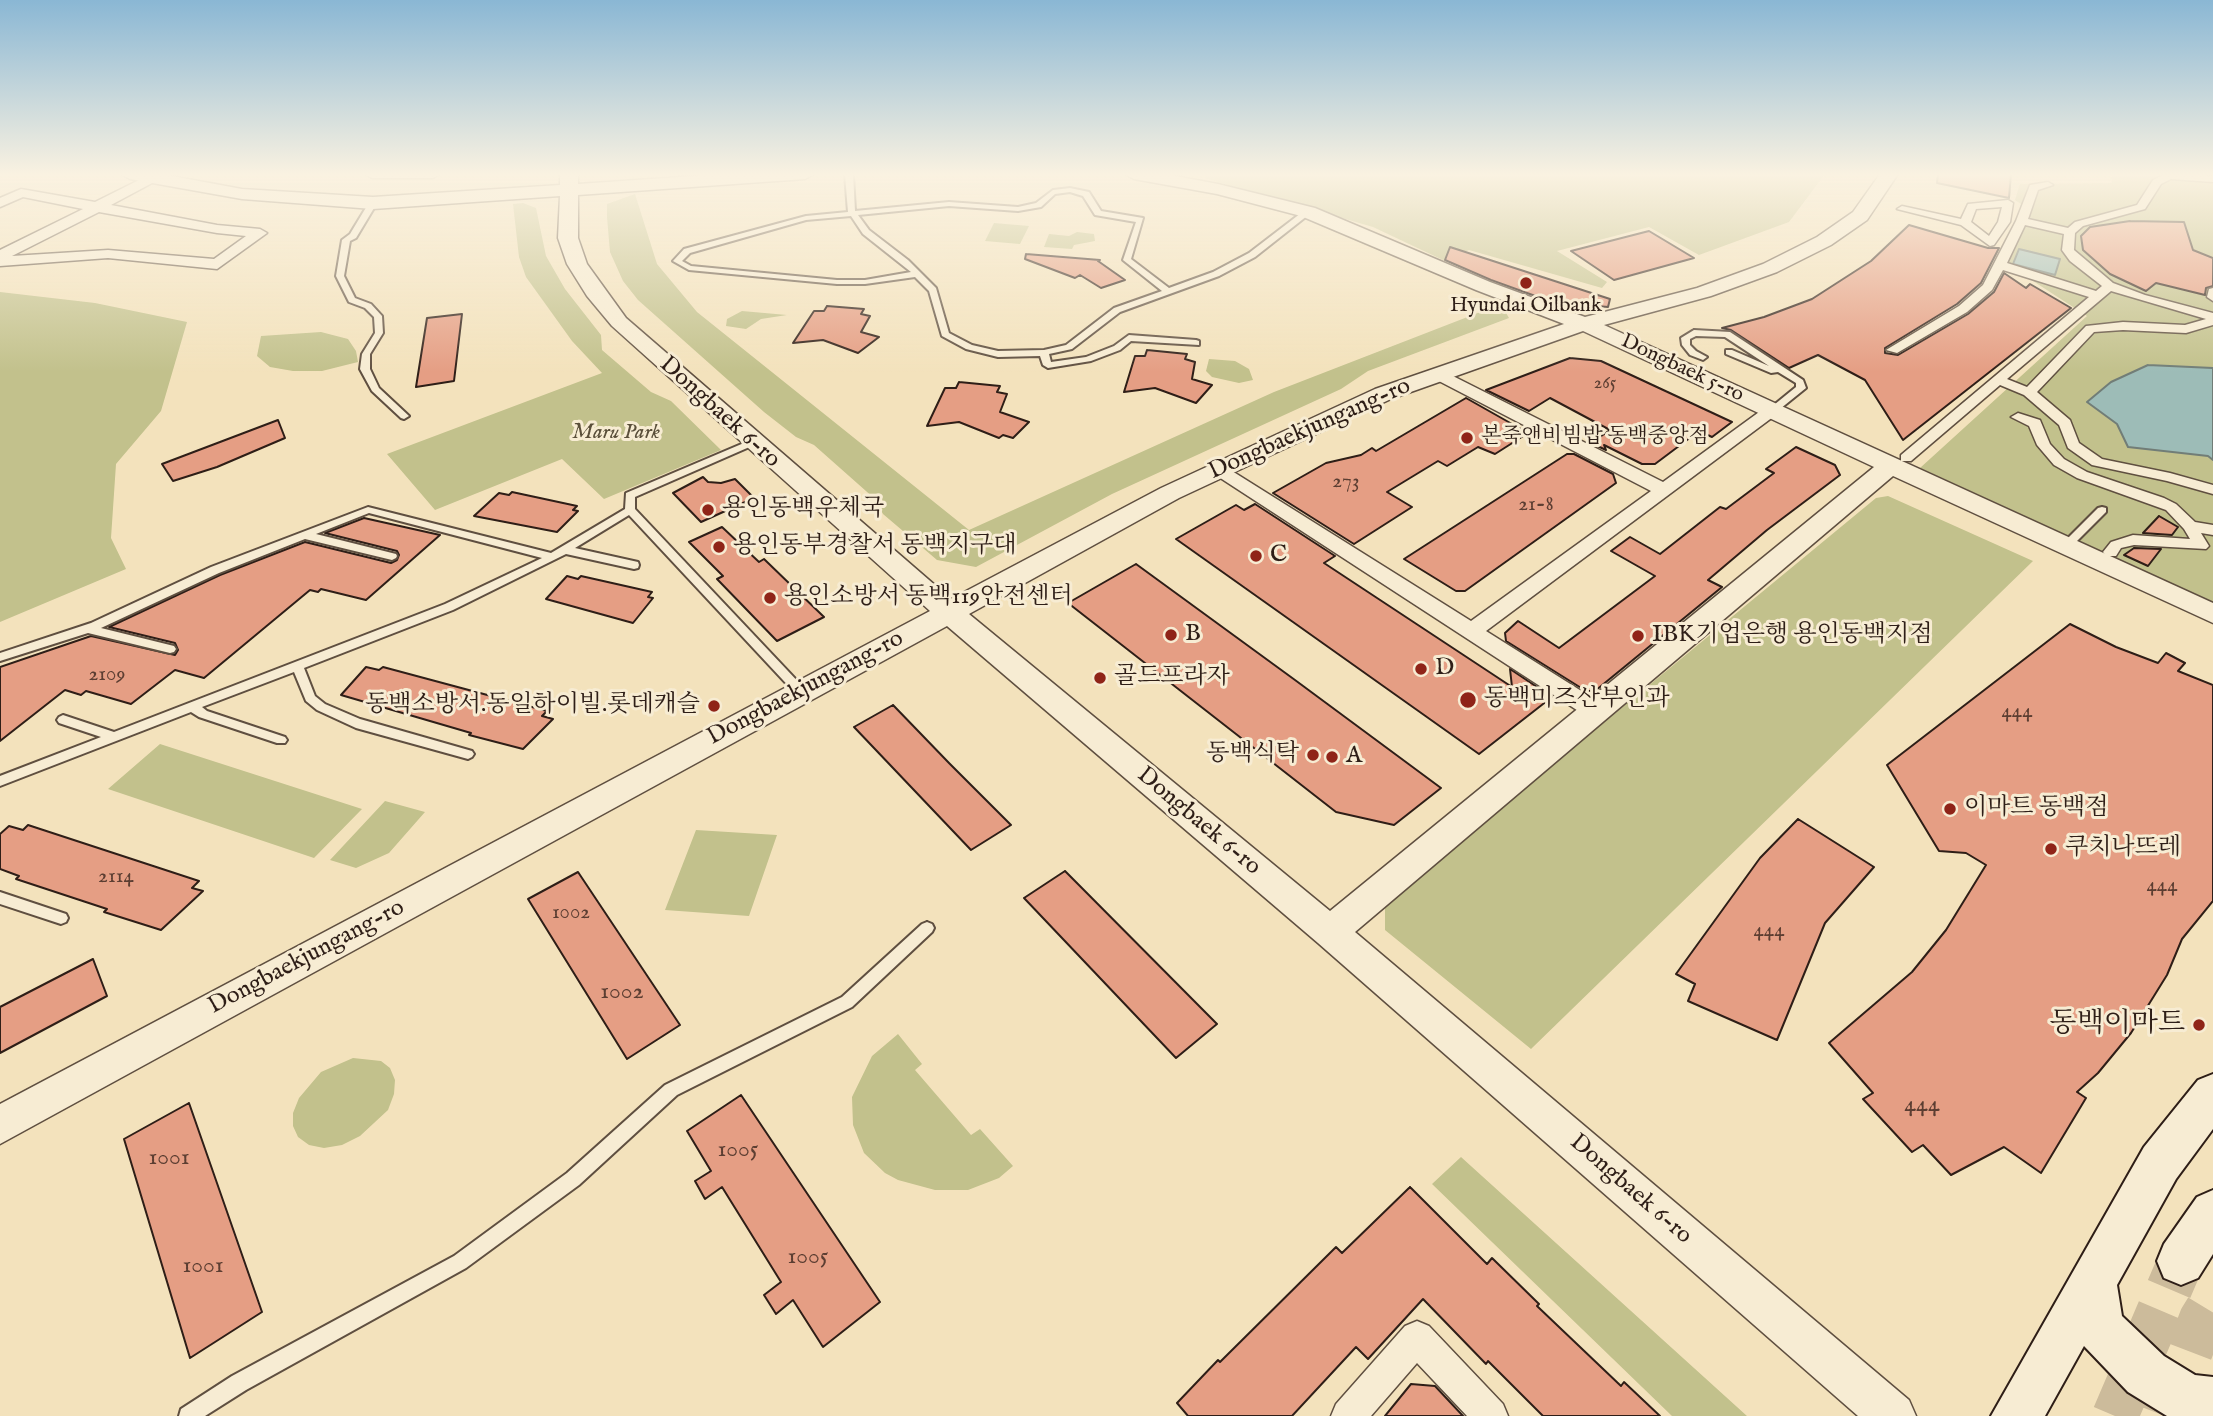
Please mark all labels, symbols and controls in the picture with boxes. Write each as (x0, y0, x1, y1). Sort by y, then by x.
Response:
marker: Hyundai Oilbank (1518, 275, 1534, 291)
place label: Hyundai Oilbank (1450, 294, 1602, 320)
street label: Dongbaek 5-ro (1616, 330, 1748, 408)
street label: Dongbaek 6-ro (652, 351, 786, 475)
street label: Dongbaekjungang-ro (1205, 373, 1415, 487)
house number: 265 (1594, 373, 1616, 395)
park label: Maru Park (572, 421, 660, 447)
place label: 본죽앤비빔밥 동백중앙점 (1481, 425, 1709, 451)
marker: 본죽앤비빔밥 동백중앙점 (1459, 430, 1475, 446)
house number: 273 (1332, 470, 1360, 496)
house number: 21-8 (1518, 493, 1554, 519)
place label: 용인동백우체국 (722, 496, 884, 524)
marker: 용인동백우체국 (700, 502, 716, 518)
place label: 용인동부경찰서 동백지구대 (733, 533, 1016, 561)
marker: 용인동부경찰서 동백지구대 (711, 539, 727, 555)
place label: C (1270, 542, 1287, 570)
marker: C (1248, 548, 1264, 564)
place label: 용인소방서 동백119안전센터 (784, 584, 1073, 612)
marker: 용인소방서 동백119안전센터 (762, 590, 778, 606)
place label: B (1185, 621, 1201, 649)
place label: IBK기업은행 용인동백지점 (1652, 622, 1932, 650)
street label: Dongbaekjungang-ro (703, 625, 909, 753)
marker: B (1163, 627, 1179, 643)
marker: IBK기업은행 용인동백지점 (1630, 628, 1646, 644)
place label: D (1435, 655, 1454, 683)
marker: D (1413, 661, 1429, 677)
house number: 2109 (88, 663, 126, 689)
place label: 골드프라자 (1114, 664, 1230, 692)
marker: 골드프라자 (1092, 670, 1108, 686)
place label: 동백미즈산부인과 (1484, 686, 1669, 714)
marker: 동백미즈산부인과 (1458, 690, 1478, 710)
place label: 동백소방서.동일하이빌.롯데캐슬 (365, 692, 700, 720)
marker: 동백소방서.동일하이빌.롯데캐슬 (706, 698, 722, 714)
house number: 444 (2002, 700, 2032, 726)
place label: 동백식탁 (1206, 741, 1299, 769)
place label: A (1346, 743, 1362, 771)
marker: 동백식탁 (1305, 747, 1321, 763)
marker: A (1324, 749, 1340, 765)
street label: Dongbaek 6-ro (1130, 762, 1266, 882)
place label: 이마트 동백점 (1964, 795, 2108, 823)
marker: 이마트 동백점 (1942, 801, 1958, 817)
place label: 쿠치나뜨레 (2065, 835, 2181, 863)
marker: 쿠치나뜨레 (2043, 841, 2059, 857)
house number: 2114 (98, 865, 134, 891)
house number: 444 (2147, 874, 2177, 900)
street label: Dongbaekjungang-ro (204, 894, 410, 1022)
house number: 1002 (552, 901, 590, 927)
house number: 444 (1754, 919, 1784, 945)
house number: 1002 (600, 979, 644, 1007)
place label: 동백이마트 (2050, 1008, 2185, 1042)
marker: 동백이마트 (2191, 1017, 2207, 1033)
house number: 444 (1904, 1092, 1940, 1120)
street label: Dongbaek 6-ro (1563, 1129, 1697, 1251)
house number: 1005 (717, 1137, 759, 1165)
house number: 1001 (148, 1145, 190, 1173)
house number: 1005 (787, 1244, 829, 1272)
house number: 1001 (182, 1253, 224, 1281)

